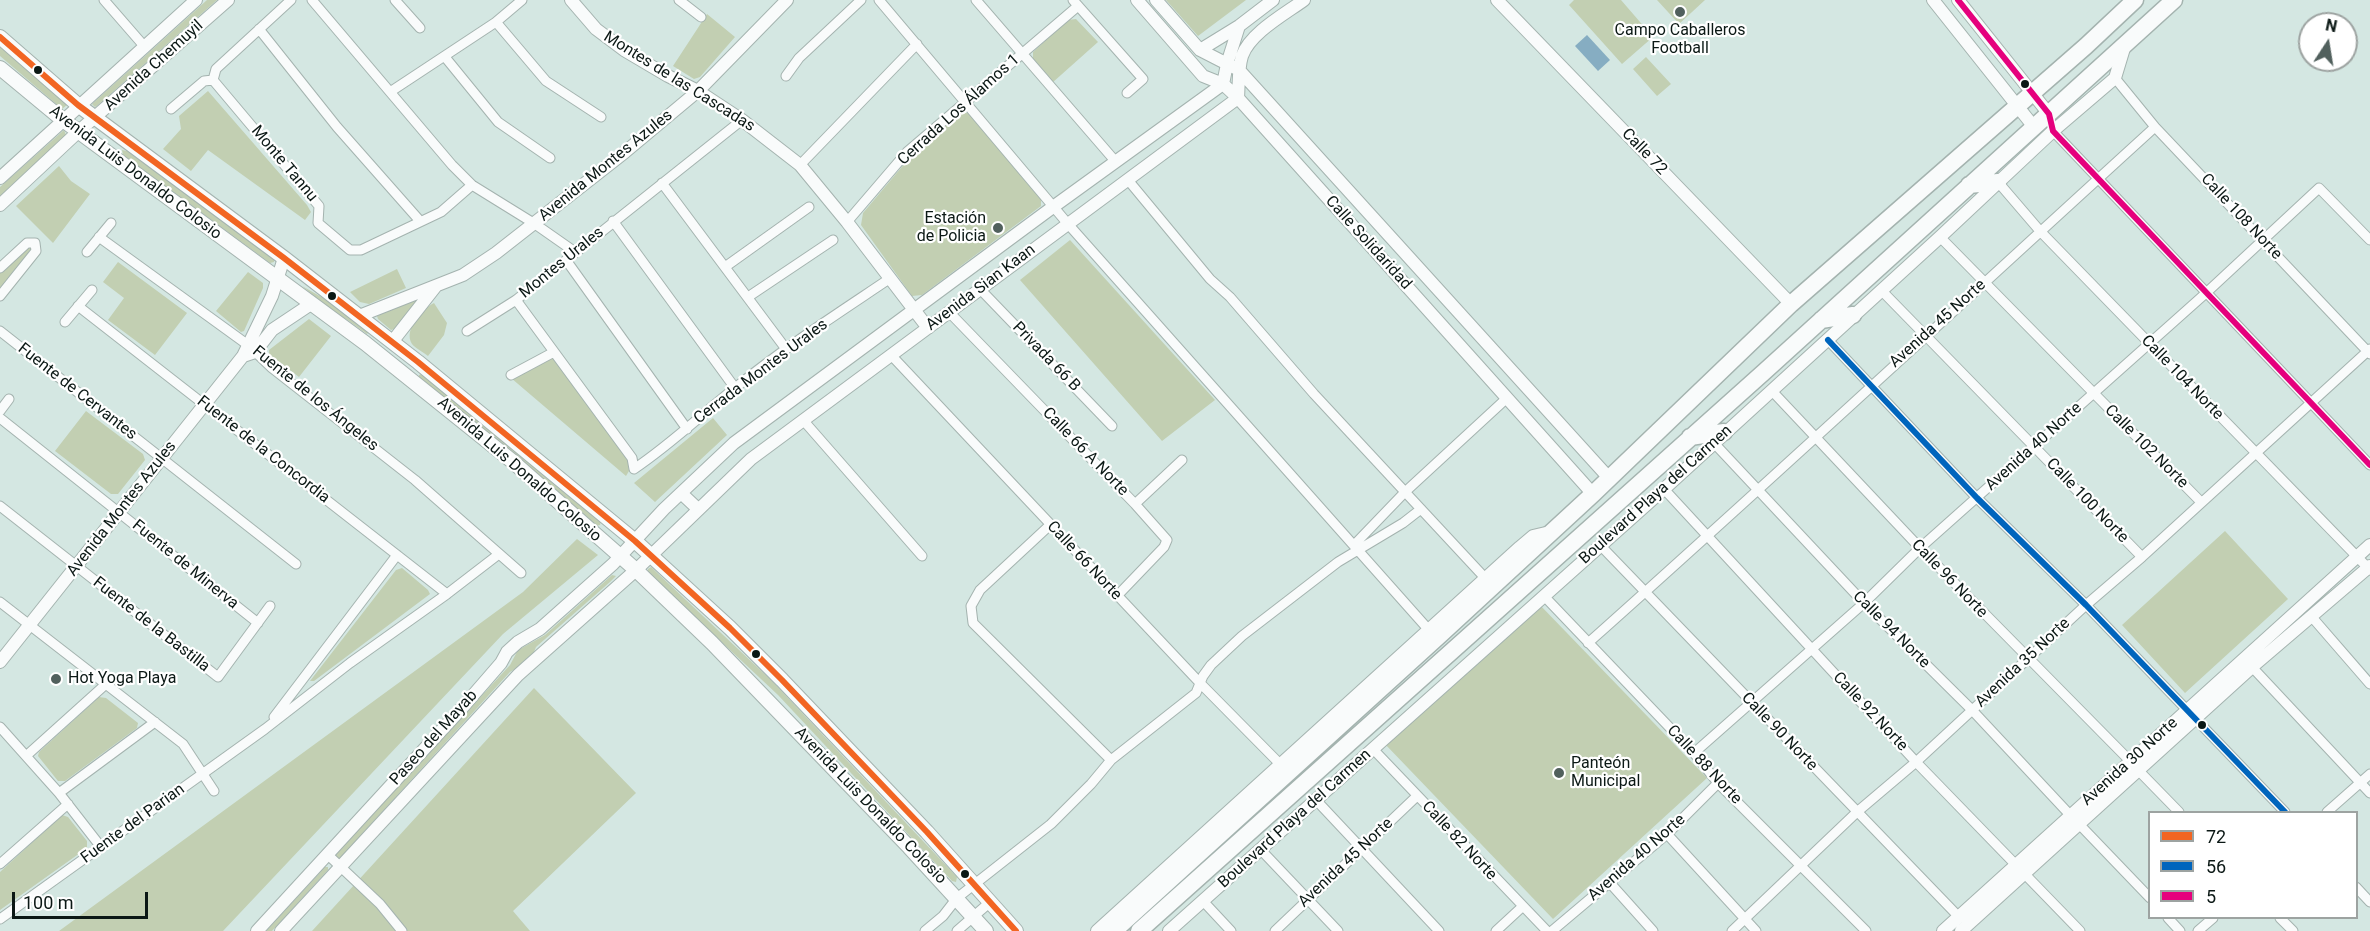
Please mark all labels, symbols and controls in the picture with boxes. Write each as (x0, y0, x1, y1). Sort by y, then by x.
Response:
marker: Campo Caballeros Football (1673, 5, 1687, 19)
north arrow (2298, 12, 2358, 72)
text: N (2324, 15, 2339, 36)
street label: Avenida Chemuyil (101, 17, 207, 115)
place label: Campo Caballeros Football (1615, 21, 1745, 59)
street label: Montes de las Cascadas (600, 28, 758, 136)
street label: Cerrada Los Álamos 1 (894, 50, 1024, 170)
unlabelled marker (32, 64, 44, 76)
unlabelled marker (2019, 78, 2031, 90)
street label: Avenida Luis Donaldo Colosio (45, 102, 225, 244)
street label: Avenida Montes Azules (535, 106, 677, 226)
street label: Monte Tannu (247, 122, 321, 206)
street label: Calle 72 (1617, 125, 1671, 179)
street label: Calle 108 Norte (2196, 170, 2286, 264)
street label: Calle Solidaridad (1321, 192, 1415, 294)
place label: Estación de Policia (917, 209, 986, 247)
marker: Estación de Policia (991, 221, 1005, 235)
street label: Montes Urales (516, 223, 608, 303)
street label: Avenida Sian Kaan (923, 241, 1039, 335)
street label: Avenida 45 Norte (1886, 276, 1990, 372)
unlabelled marker (326, 290, 338, 302)
street label: Cerrada Montes Urales (690, 315, 832, 429)
street label: Privada 66 B (1008, 318, 1084, 396)
street label: Calle 104 Norte (2137, 332, 2227, 424)
street label: Fuente de Cervantes (14, 340, 140, 444)
street label: Fuente de los Ángeles (248, 342, 382, 456)
street label: Fuente de la Concordia (193, 392, 333, 508)
street label: Avenida Luis Donaldo Colosio (433, 394, 605, 546)
street label: Avenida 40 Norte (1982, 399, 2086, 495)
street label: Calle 102 Norte (2100, 401, 2192, 493)
street label: Calle 66 A Norte (1038, 404, 1132, 500)
street label: Boulevard Playa del Carmen (1576, 421, 1736, 569)
street label: Avenida Montes Azules (63, 438, 181, 580)
street label: Calle 100 Norte (2042, 455, 2132, 547)
street label: Fuente de Minerva (128, 516, 242, 614)
street label: Calle 66 Norte (1042, 517, 1126, 605)
street label: Calle 96 Norte (1907, 536, 1991, 622)
street label: Fuente de la Bastilla (89, 573, 213, 677)
street label: Calle 94 Norte (1848, 587, 1934, 673)
street label: Avenida 35 Norte (1972, 614, 2074, 712)
unlabelled marker (750, 648, 762, 660)
street label: Calle 92 Norte (1828, 668, 1912, 756)
place label: Hot Yoga Playa (68, 669, 176, 689)
marker: Hot Yoga Playa (49, 672, 63, 686)
street label: Paseo del Mayab (386, 686, 482, 790)
street label: Calle 90 Norte (1737, 689, 1821, 775)
street label: Avenida 30 Norte (2078, 714, 2182, 810)
unlabelled marker (2196, 719, 2208, 731)
street label: Calle 88 Norte (1662, 721, 1746, 809)
street label: Avenida Luis Donaldo Colosio (790, 724, 950, 888)
street label: Boulevard Playa del Carmen (1215, 745, 1375, 893)
place label: Panteón Municipal (1571, 754, 1640, 792)
marker: Panteón Municipal (1552, 766, 1566, 780)
street label: Fuente del Parian (77, 780, 189, 868)
street label: Calle 82 Norte (1417, 797, 1501, 885)
street label: Avenida 40 Norte (1584, 811, 1690, 905)
legend (2148, 811, 2358, 919)
street label: Avenida 45 Norte (1295, 814, 1397, 912)
text: 72 (2206, 826, 2226, 847)
text: 56 (2206, 856, 2226, 877)
unlabelled marker (959, 868, 971, 880)
scale bar (15, 880, 152, 918)
text: 5 (2206, 886, 2216, 907)
text: 100 m (23, 892, 74, 913)

